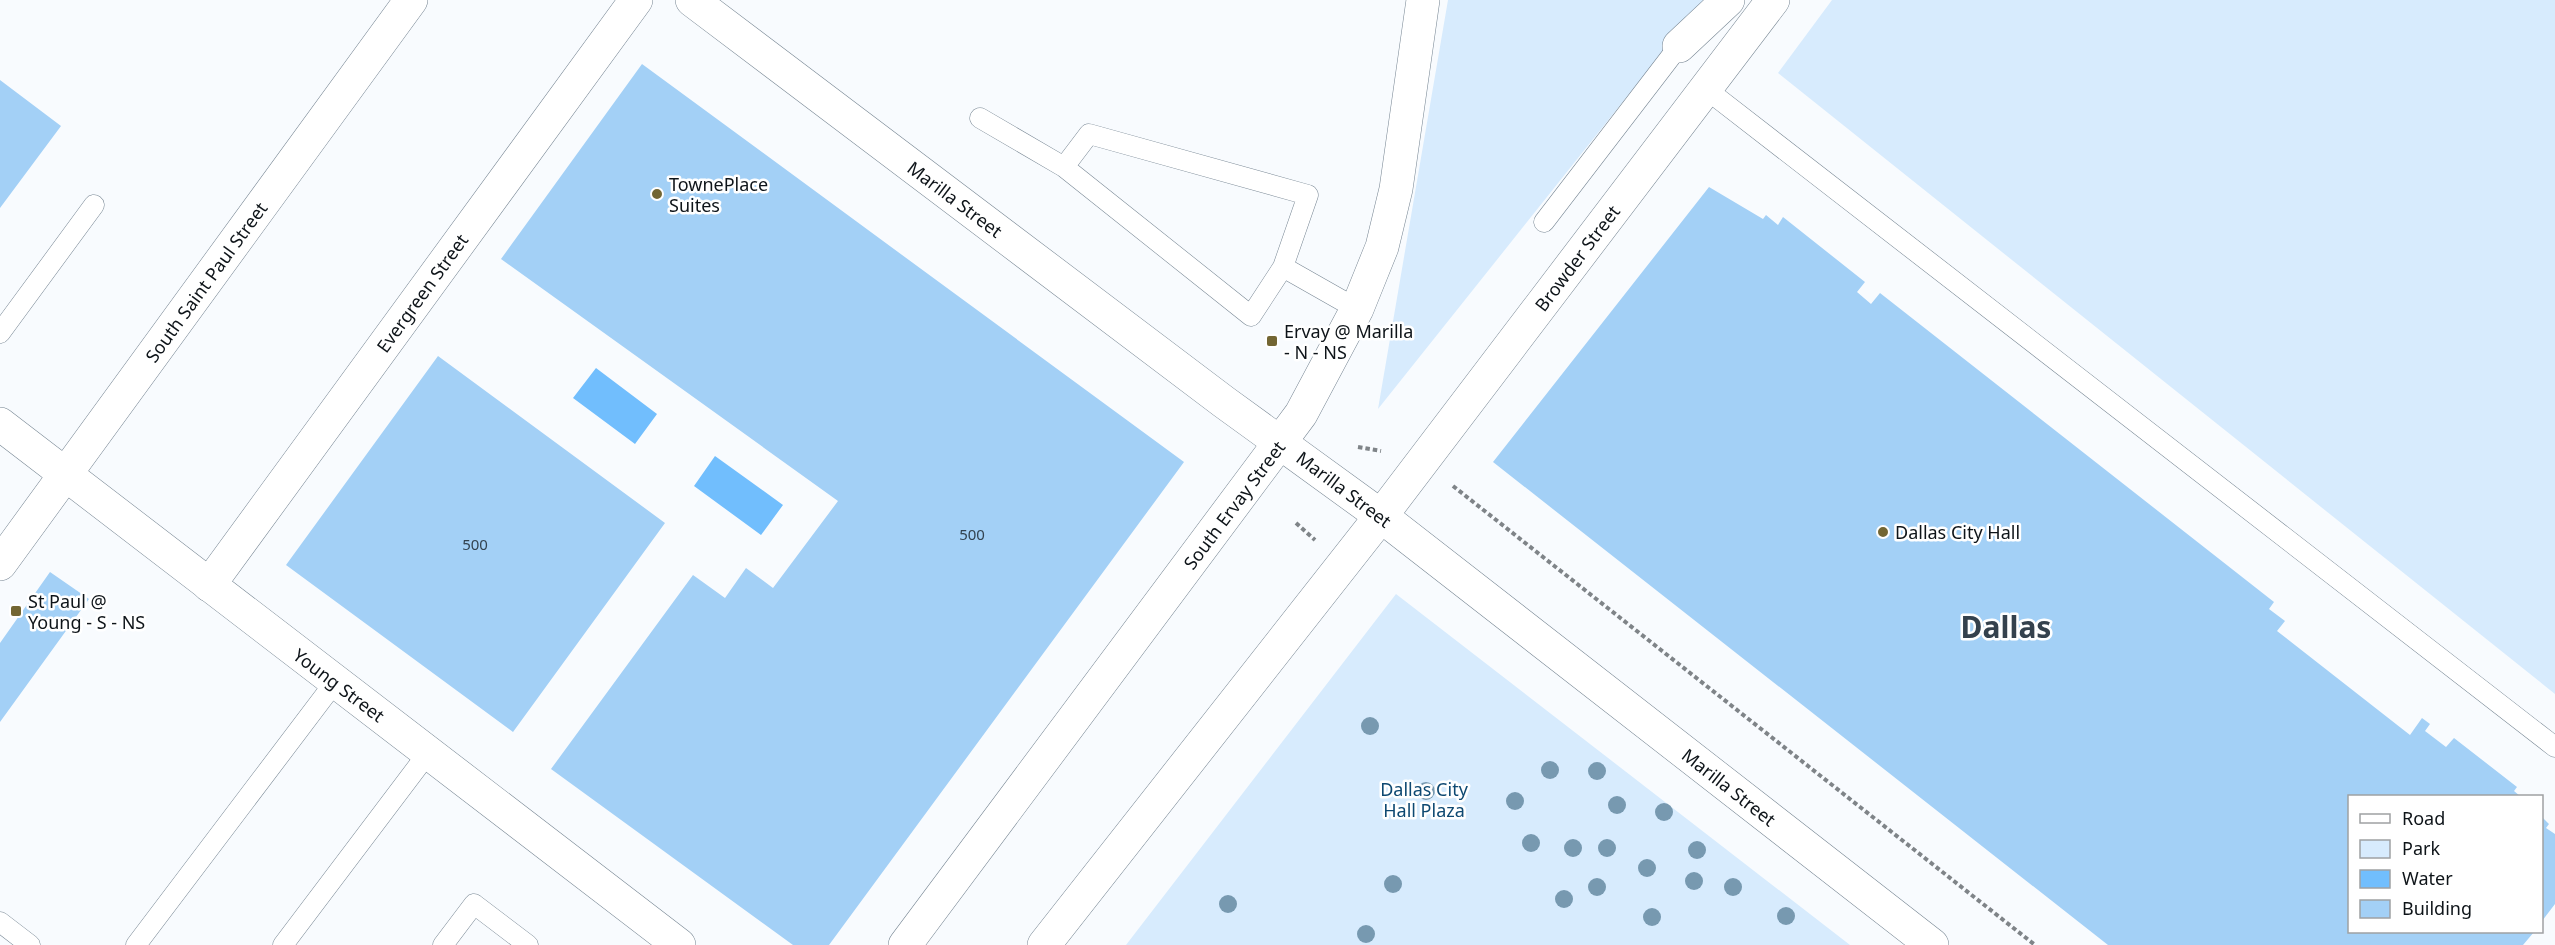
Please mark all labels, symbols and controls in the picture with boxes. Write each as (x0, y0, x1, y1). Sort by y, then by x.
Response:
street label: Marilla Street (903, 155, 1008, 243)
place label: TownePlace Suites (669, 172, 768, 217)
marker: TownePlace Suites (650, 187, 664, 201)
street label: South Saint Paul Street (140, 197, 273, 367)
street label: Browder Street (1529, 200, 1625, 316)
street label: Evergreen Street (371, 228, 473, 357)
place label: Ervay @ Marilla - N - NS (1284, 319, 1413, 364)
marker: Ervay @ Marilla - N - NS (1265, 334, 1279, 348)
street label: South Ervay Street (1178, 435, 1291, 574)
street label: Marilla Street (1292, 445, 1397, 533)
place label: Dallas City Hall (1895, 520, 2020, 544)
house number: 500 (959, 524, 985, 544)
marker: Dallas City Hall (1876, 525, 1890, 539)
house number: 500 (462, 534, 488, 554)
place label: St Paul @ Young - S - NS (28, 589, 145, 634)
marker: St Paul @ Young - S - NS (9, 604, 23, 618)
district label: Dallas (1961, 606, 2051, 647)
street label: Young Street (288, 643, 390, 728)
street label: Marilla Street (1677, 743, 1781, 831)
park label: Dallas City Hall Plaza (1380, 777, 1469, 822)
legend (2348, 795, 2543, 933)
text: Road (2402, 806, 2445, 830)
text: Park (2402, 836, 2440, 860)
text: Water (2402, 866, 2453, 890)
text: Building (2402, 896, 2472, 920)

